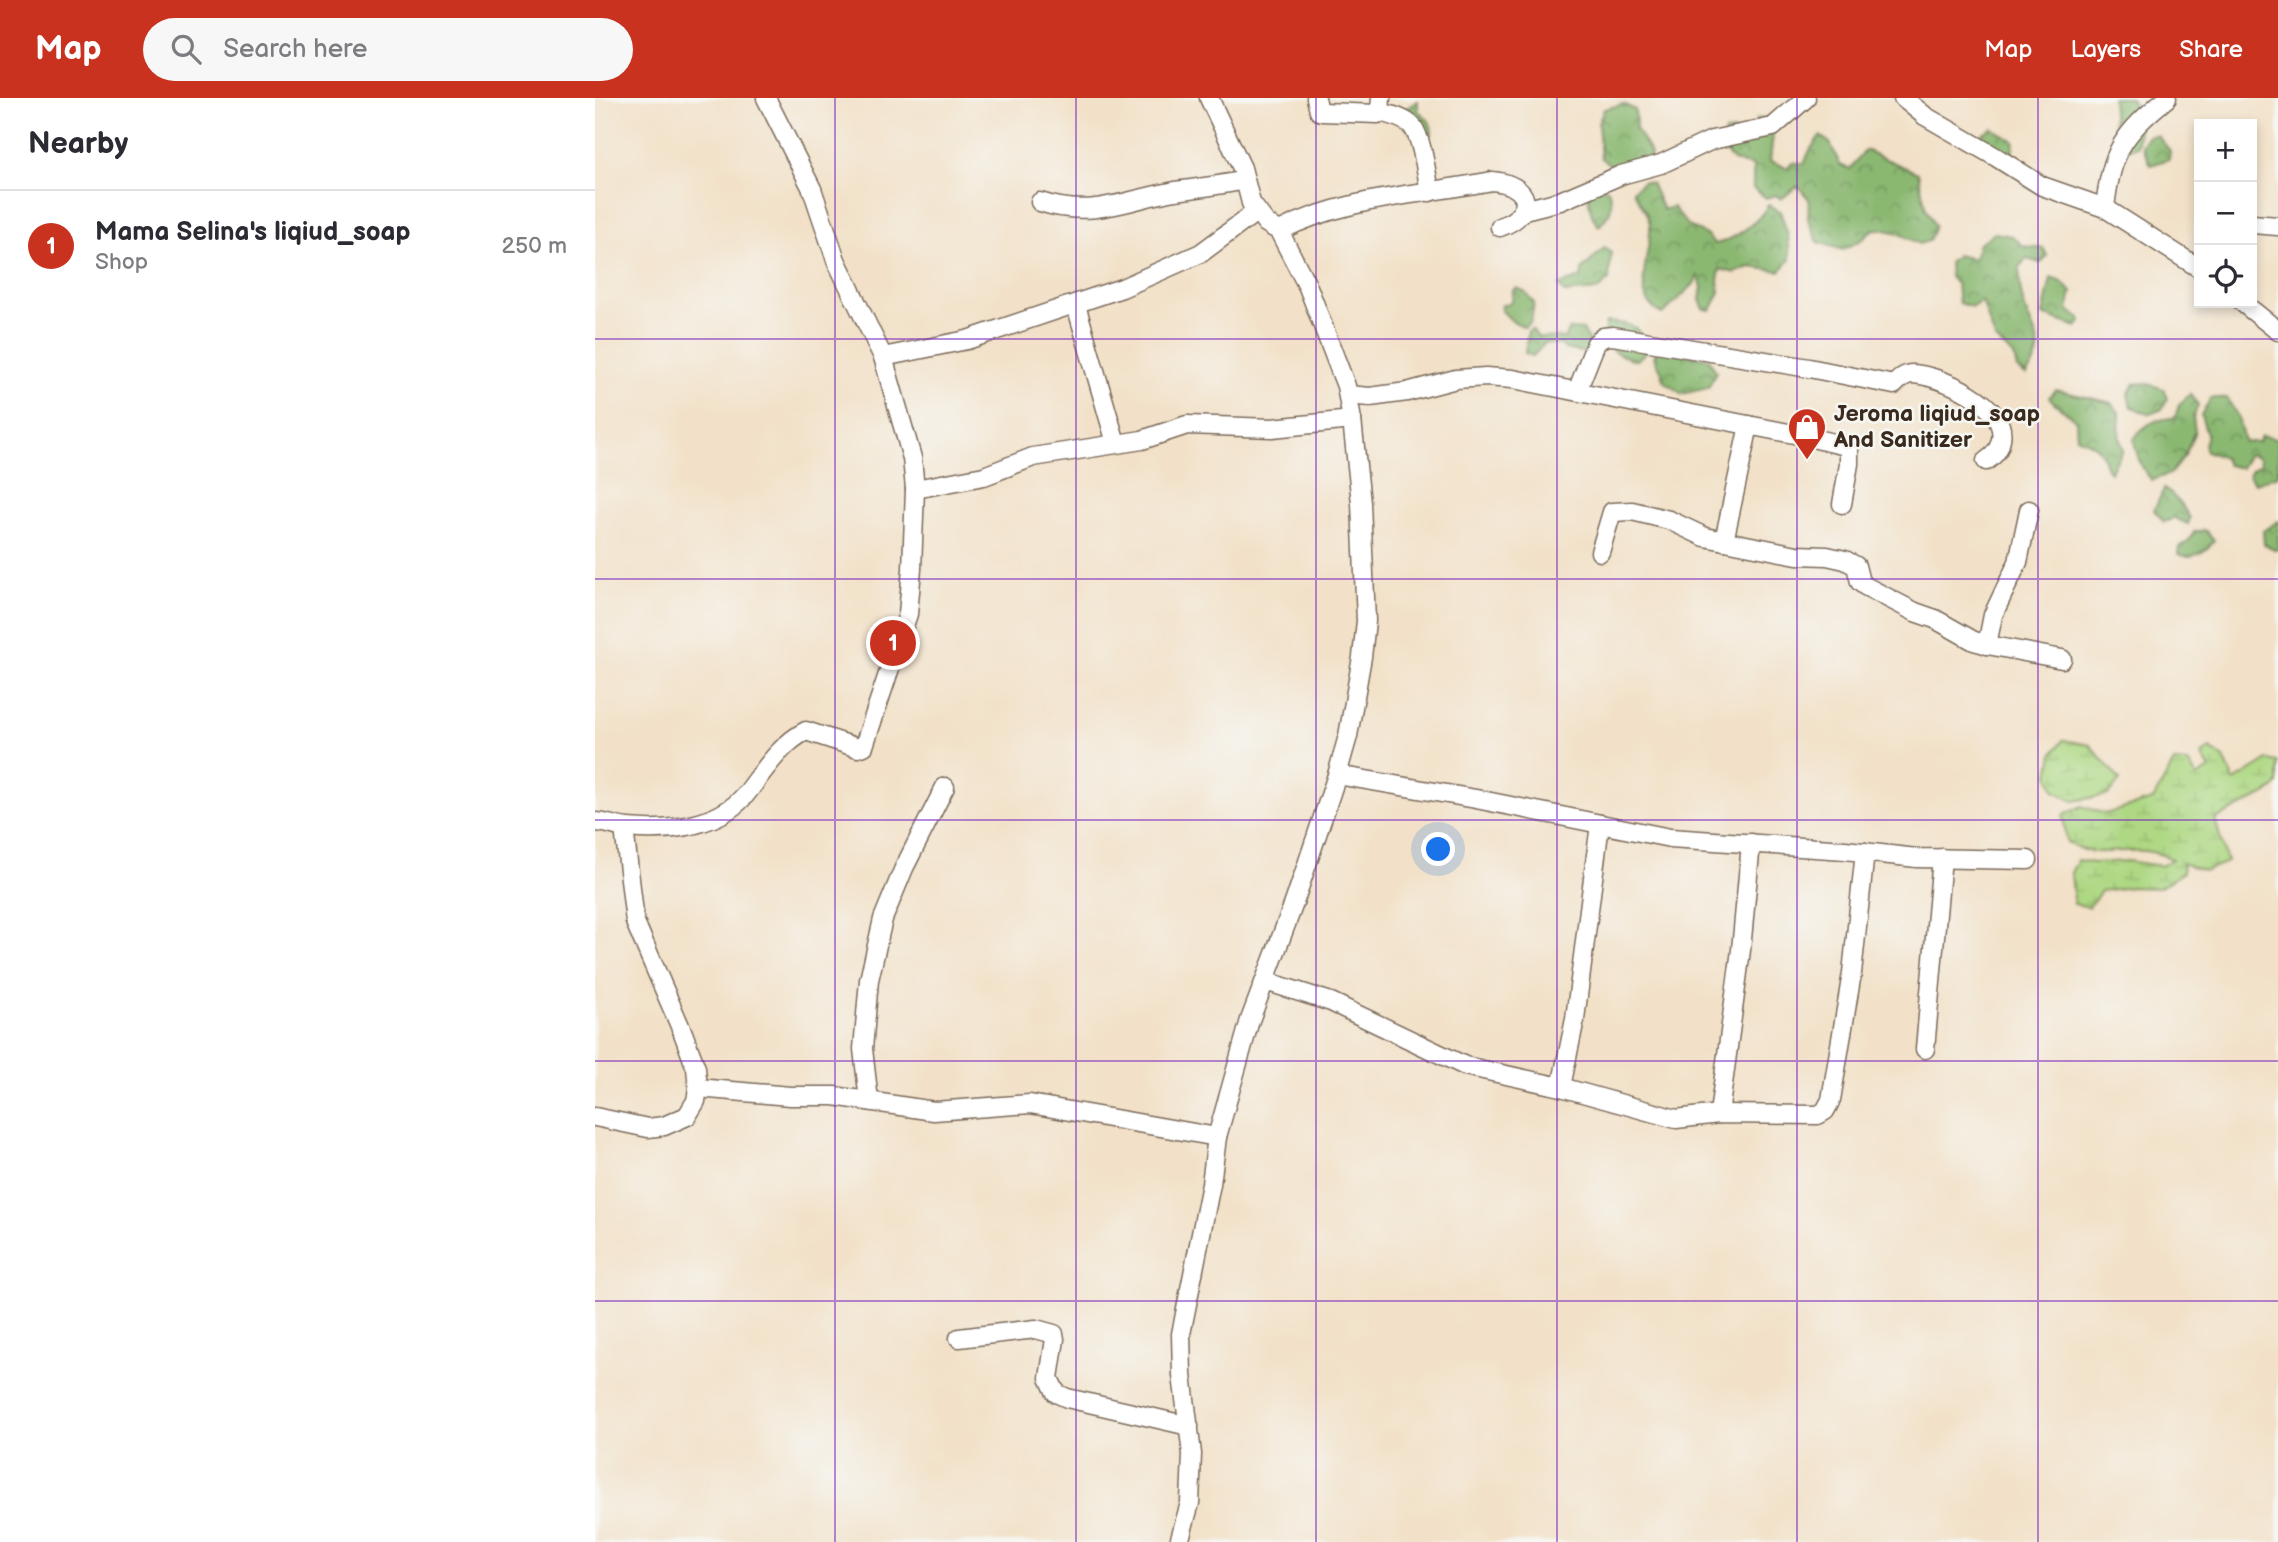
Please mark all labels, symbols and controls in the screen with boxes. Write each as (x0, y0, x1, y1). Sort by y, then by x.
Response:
search box (143, 18, 633, 81)
text: Map (35, 29, 101, 69)
icon: search (167, 30, 205, 68)
text: Search here (223, 34, 367, 65)
text: Map (1984, 35, 2032, 64)
text: Layers (2070, 35, 2141, 64)
text: Share (2179, 35, 2243, 64)
map controls (2194, 119, 2257, 308)
button: + (2194, 119, 2257, 182)
text: Nearby (28, 126, 128, 162)
button: − (2194, 182, 2257, 245)
text: Mama Selina's liqiud_soap (95, 217, 410, 248)
text: 1 (46, 232, 56, 260)
text: 250 m (501, 232, 567, 260)
button: locate (2194, 245, 2257, 308)
text: Shop (95, 248, 148, 276)
place label: Jeroma liqiud_soap And Sanitizer (1833, 400, 2040, 454)
shop icon: Jeroma liqiud_soap And Sanitizer (1786, 406, 1828, 461)
pin: 1 (870, 617, 916, 669)
your location (1421, 832, 1455, 866)

